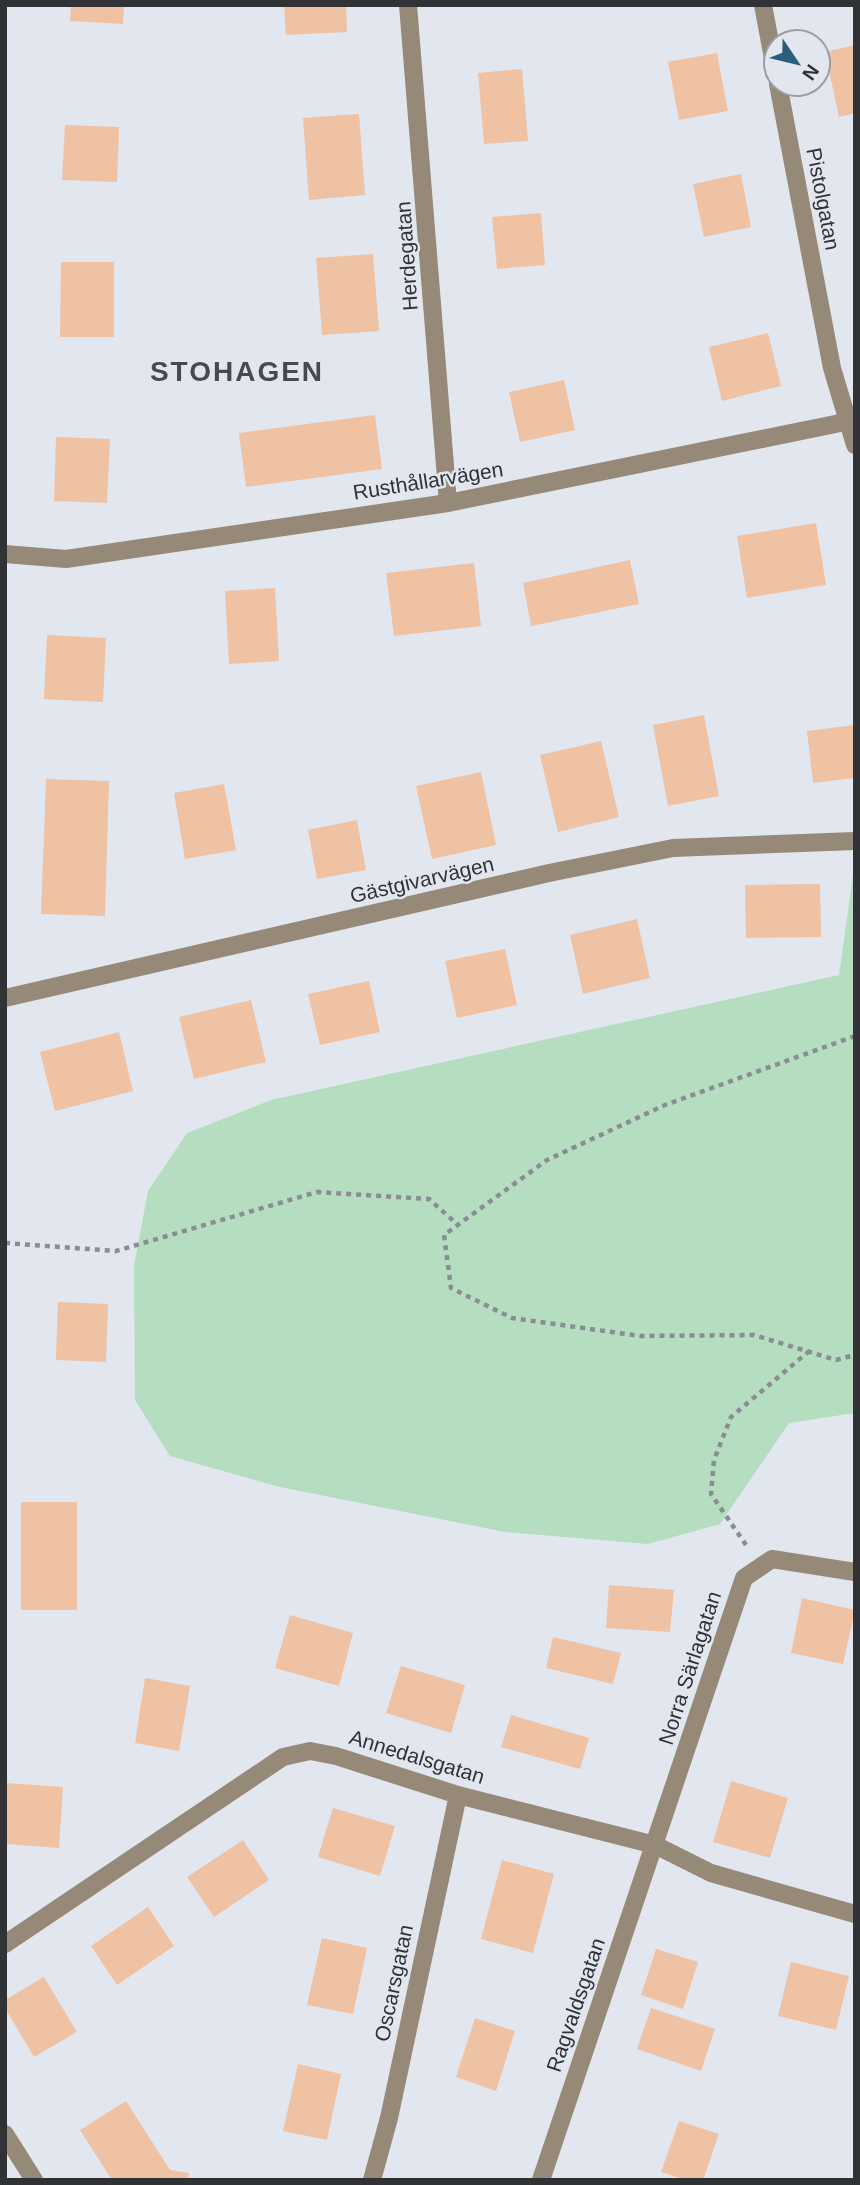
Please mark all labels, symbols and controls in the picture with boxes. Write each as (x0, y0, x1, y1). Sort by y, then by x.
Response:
north arrow (762, 28, 832, 98)
text: N (798, 61, 823, 84)
street label: Pistolgatan (802, 146, 845, 252)
street label: Herdegatan (391, 200, 422, 312)
district label: STOHAGEN (150, 356, 324, 387)
street label: Rusthållarvägen (351, 457, 505, 504)
street label: Gästgivarvägen (348, 852, 496, 907)
street label: Norra Särlagatan (654, 1588, 725, 1747)
street label: Annedalsgatan (347, 1725, 488, 1788)
street label: Oscarsgatan (370, 1922, 417, 2044)
street label: Ragvaldsgatan (542, 1935, 609, 2075)

